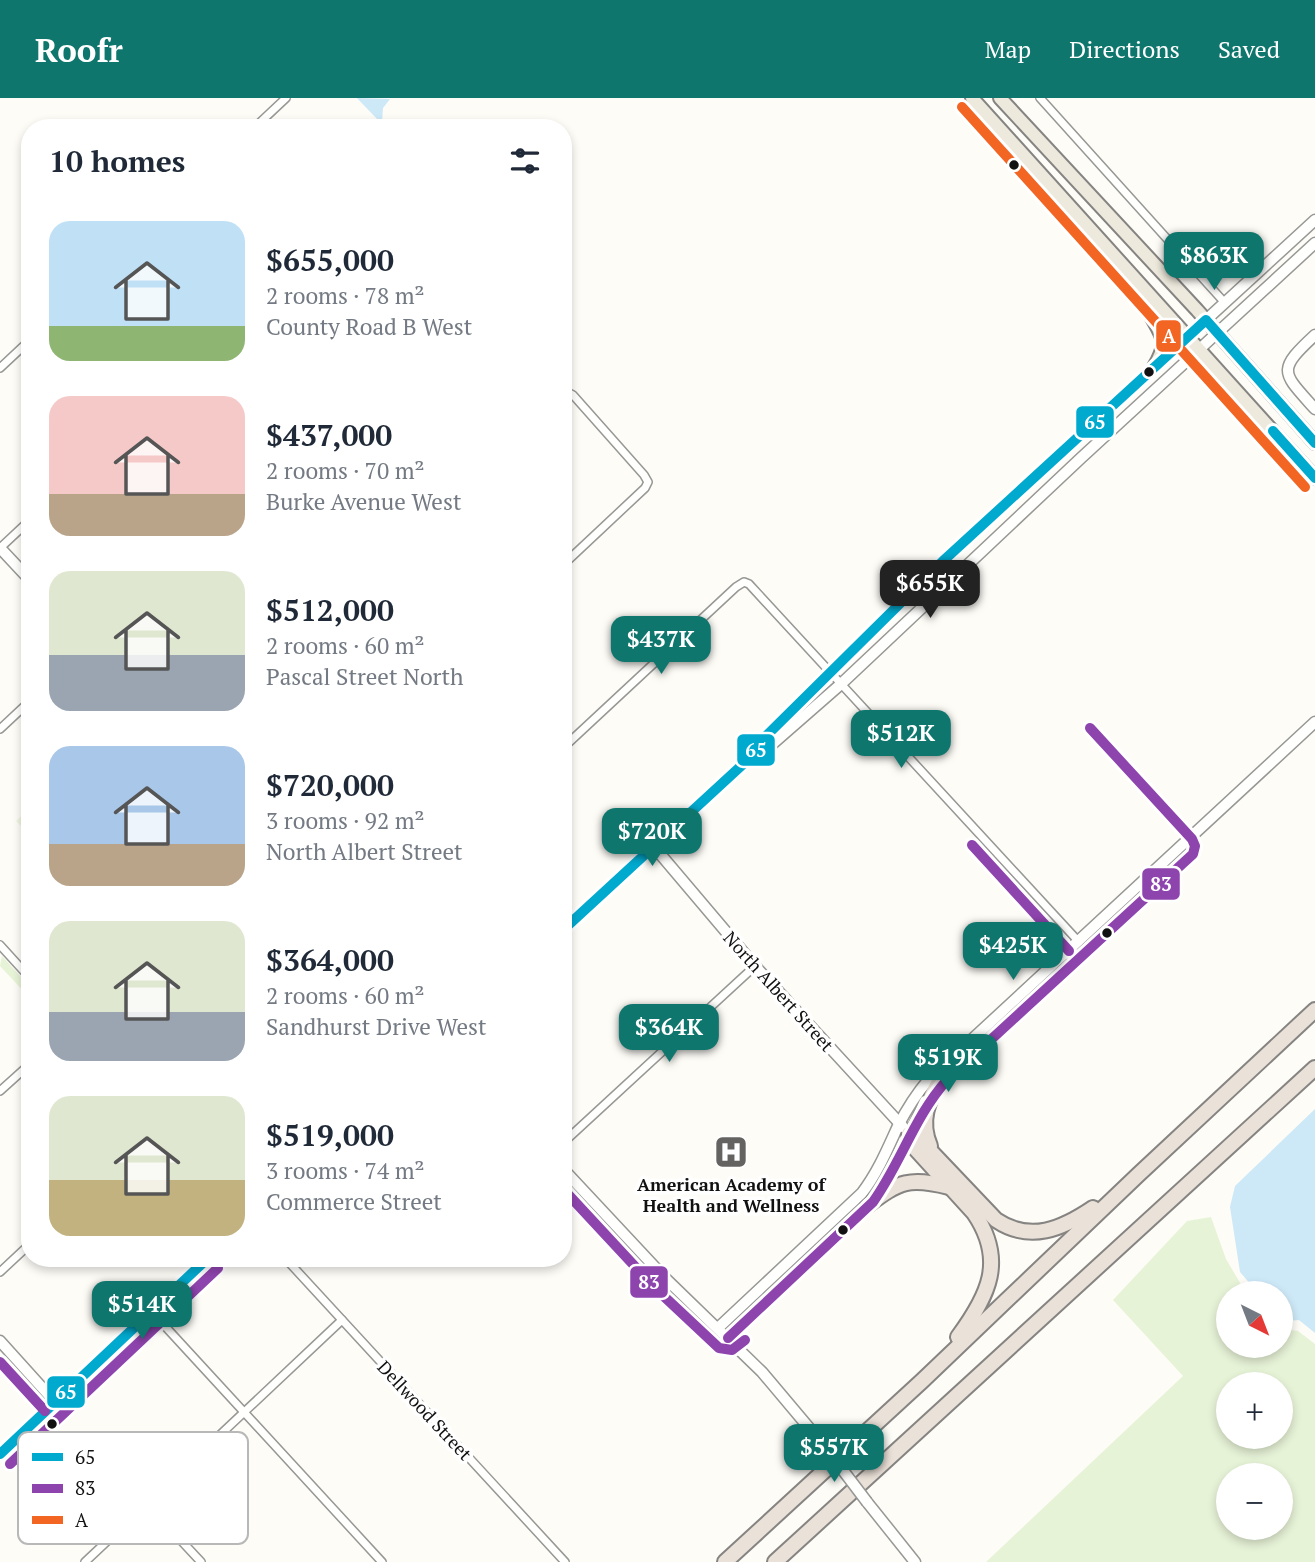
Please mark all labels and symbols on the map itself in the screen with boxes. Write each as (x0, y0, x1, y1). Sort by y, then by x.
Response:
unlabelled marker (1007, 158, 1021, 172)
pin: $863K (1165, 232, 1263, 292)
line badge: A (1155, 319, 1182, 353)
text: A (1162, 323, 1176, 348)
unlabelled marker (1142, 365, 1156, 379)
line badge: 65 (1075, 405, 1115, 439)
text: 65 (1084, 409, 1106, 434)
pin: $655K (881, 560, 979, 620)
pin: $437K (612, 616, 710, 676)
pin: $512K (852, 710, 950, 770)
line badge: 65 (736, 733, 776, 767)
text: 65 (745, 737, 767, 762)
pin: $720K (603, 808, 701, 868)
line badge: 83 (1141, 867, 1181, 901)
text: 83 (1150, 871, 1172, 896)
pin: $425K (964, 922, 1062, 982)
street label: North Albert Street (719, 926, 840, 1056)
unlabelled marker (1100, 926, 1114, 940)
pin: $364K (620, 1004, 718, 1064)
pin: $519K (899, 1034, 997, 1094)
hospital icon: American Academy of Health and Wellness (712, 1133, 750, 1171)
place label: American Academy of Health and Wellness (637, 1172, 826, 1217)
unlabelled marker (836, 1223, 850, 1237)
line badge: 83 (629, 1265, 669, 1299)
text: 83 (638, 1269, 660, 1294)
north arrow (1216, 1281, 1293, 1358)
pin: $514K (93, 1282, 191, 1341)
street label: Dellwood Street (373, 1355, 478, 1465)
line badge: 65 (46, 1375, 86, 1409)
text: 65 (55, 1379, 77, 1404)
unlabelled marker (45, 1417, 59, 1431)
pin: $557K (785, 1424, 883, 1484)
legend (18, 1432, 248, 1544)
text: 65 (75, 1444, 95, 1469)
text: 83 (75, 1475, 95, 1500)
text: A (75, 1507, 88, 1532)

